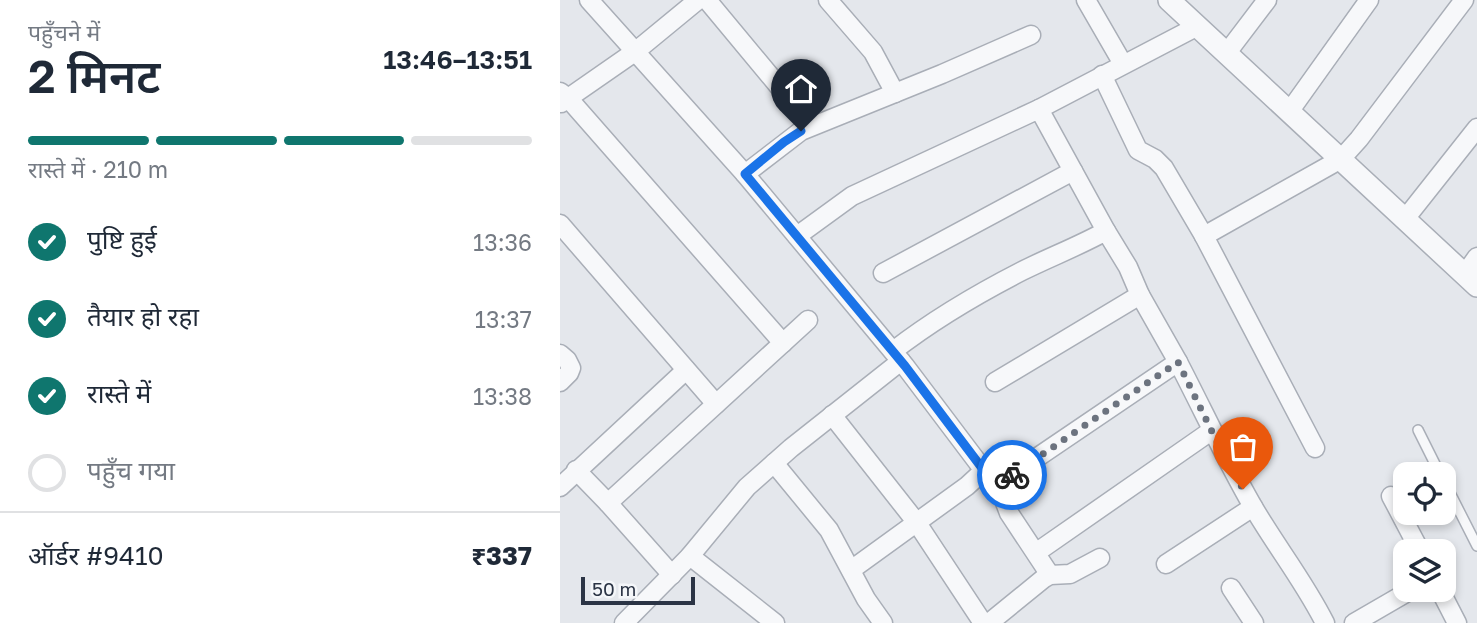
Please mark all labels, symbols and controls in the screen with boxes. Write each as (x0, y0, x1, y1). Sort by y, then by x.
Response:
text: पहुँचने में (28, 18, 100, 46)
text: 13:46–13:51 (383, 44, 532, 75)
text: 2 मिनट (28, 48, 160, 103)
pin (771, 59, 831, 131)
icon: home (782, 70, 820, 108)
text: रास्ते में · 210 m (28, 155, 168, 183)
icon: check (28, 223, 66, 261)
text: पुष्टि हुई (87, 224, 157, 255)
text: 13:36 (473, 228, 532, 256)
icon: check (28, 300, 66, 338)
text: तैयार हो रहा (87, 301, 199, 332)
text: 13:37 (475, 305, 532, 333)
icon: check (28, 377, 66, 415)
text: रास्ते में (87, 378, 151, 409)
text: 13:38 (473, 382, 532, 410)
pin (1213, 417, 1273, 489)
icon: bag (1224, 428, 1262, 466)
courier (977, 440, 1047, 510)
text: पहुँच गया (87, 455, 175, 486)
icon: bike (993, 456, 1031, 494)
map controls (1393, 462, 1456, 602)
button: locate (1393, 462, 1456, 525)
button: layers (1393, 539, 1456, 602)
text: ऑर्डर #9410 (28, 540, 164, 571)
text: ₹337 (471, 540, 532, 571)
scale bar (581, 574, 695, 606)
text: 50 m (592, 577, 636, 600)

